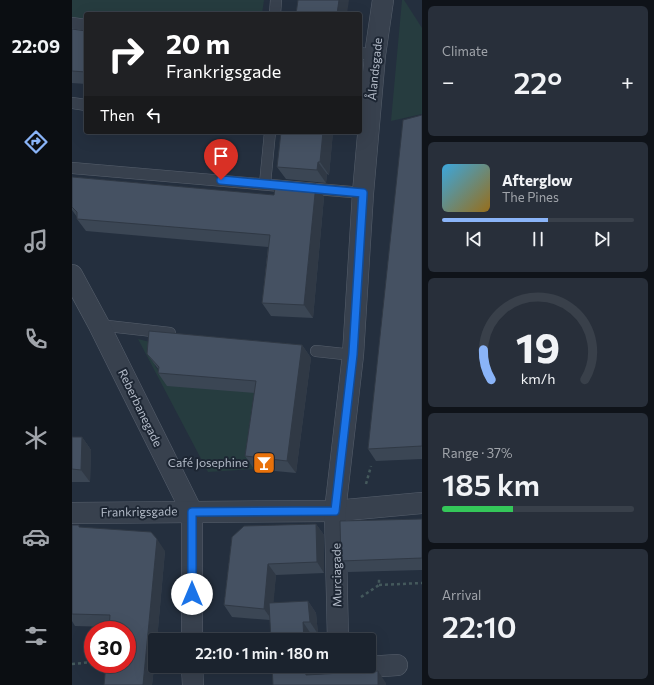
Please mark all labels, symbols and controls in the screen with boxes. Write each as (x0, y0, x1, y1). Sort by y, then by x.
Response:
text: 20 m (166, 26, 230, 60)
icon: right (100, 28, 152, 80)
text: 22:09 (12, 35, 60, 57)
street label: Ålandsgade (364, 37, 384, 101)
text: Climate (442, 43, 488, 59)
text: Frankrigsgade (166, 60, 281, 82)
text: 22° (513, 63, 562, 100)
text: − (442, 68, 455, 95)
text: + (621, 68, 634, 95)
icon: left (143, 104, 165, 126)
text: Then (100, 106, 135, 124)
icon: directions (22, 128, 50, 156)
pin (204, 139, 238, 180)
icon: arrive (210, 145, 232, 167)
text: Afterglow (502, 171, 572, 189)
text: The Pines (502, 189, 559, 205)
icon: music (22, 227, 50, 255)
icon: previous (463, 228, 485, 250)
icon: pause (527, 228, 549, 250)
icon: next (591, 228, 613, 250)
text: 19 (516, 321, 560, 372)
icon: phone (22, 325, 50, 353)
street label: Reberbanegade (116, 366, 166, 449)
text: km/h (521, 369, 555, 387)
icon: climate (22, 424, 50, 452)
text: Range · 37% (442, 445, 512, 461)
bar icon: Café Josephine (251, 450, 277, 476)
place label: Café Josephine (168, 455, 248, 470)
text: 185 km (442, 465, 540, 502)
street label: Frankrigsgade (100, 503, 178, 519)
icon: car (22, 523, 50, 551)
street label: Murciagade (328, 543, 344, 607)
position arrow (171, 573, 213, 615)
text: Arrival (442, 587, 481, 603)
text: 22:10 (442, 607, 517, 644)
speed limit sign: 30 (84, 621, 136, 673)
icon: filters (22, 622, 50, 650)
text: 22:10 · 1 min · 180 m (195, 644, 329, 662)

